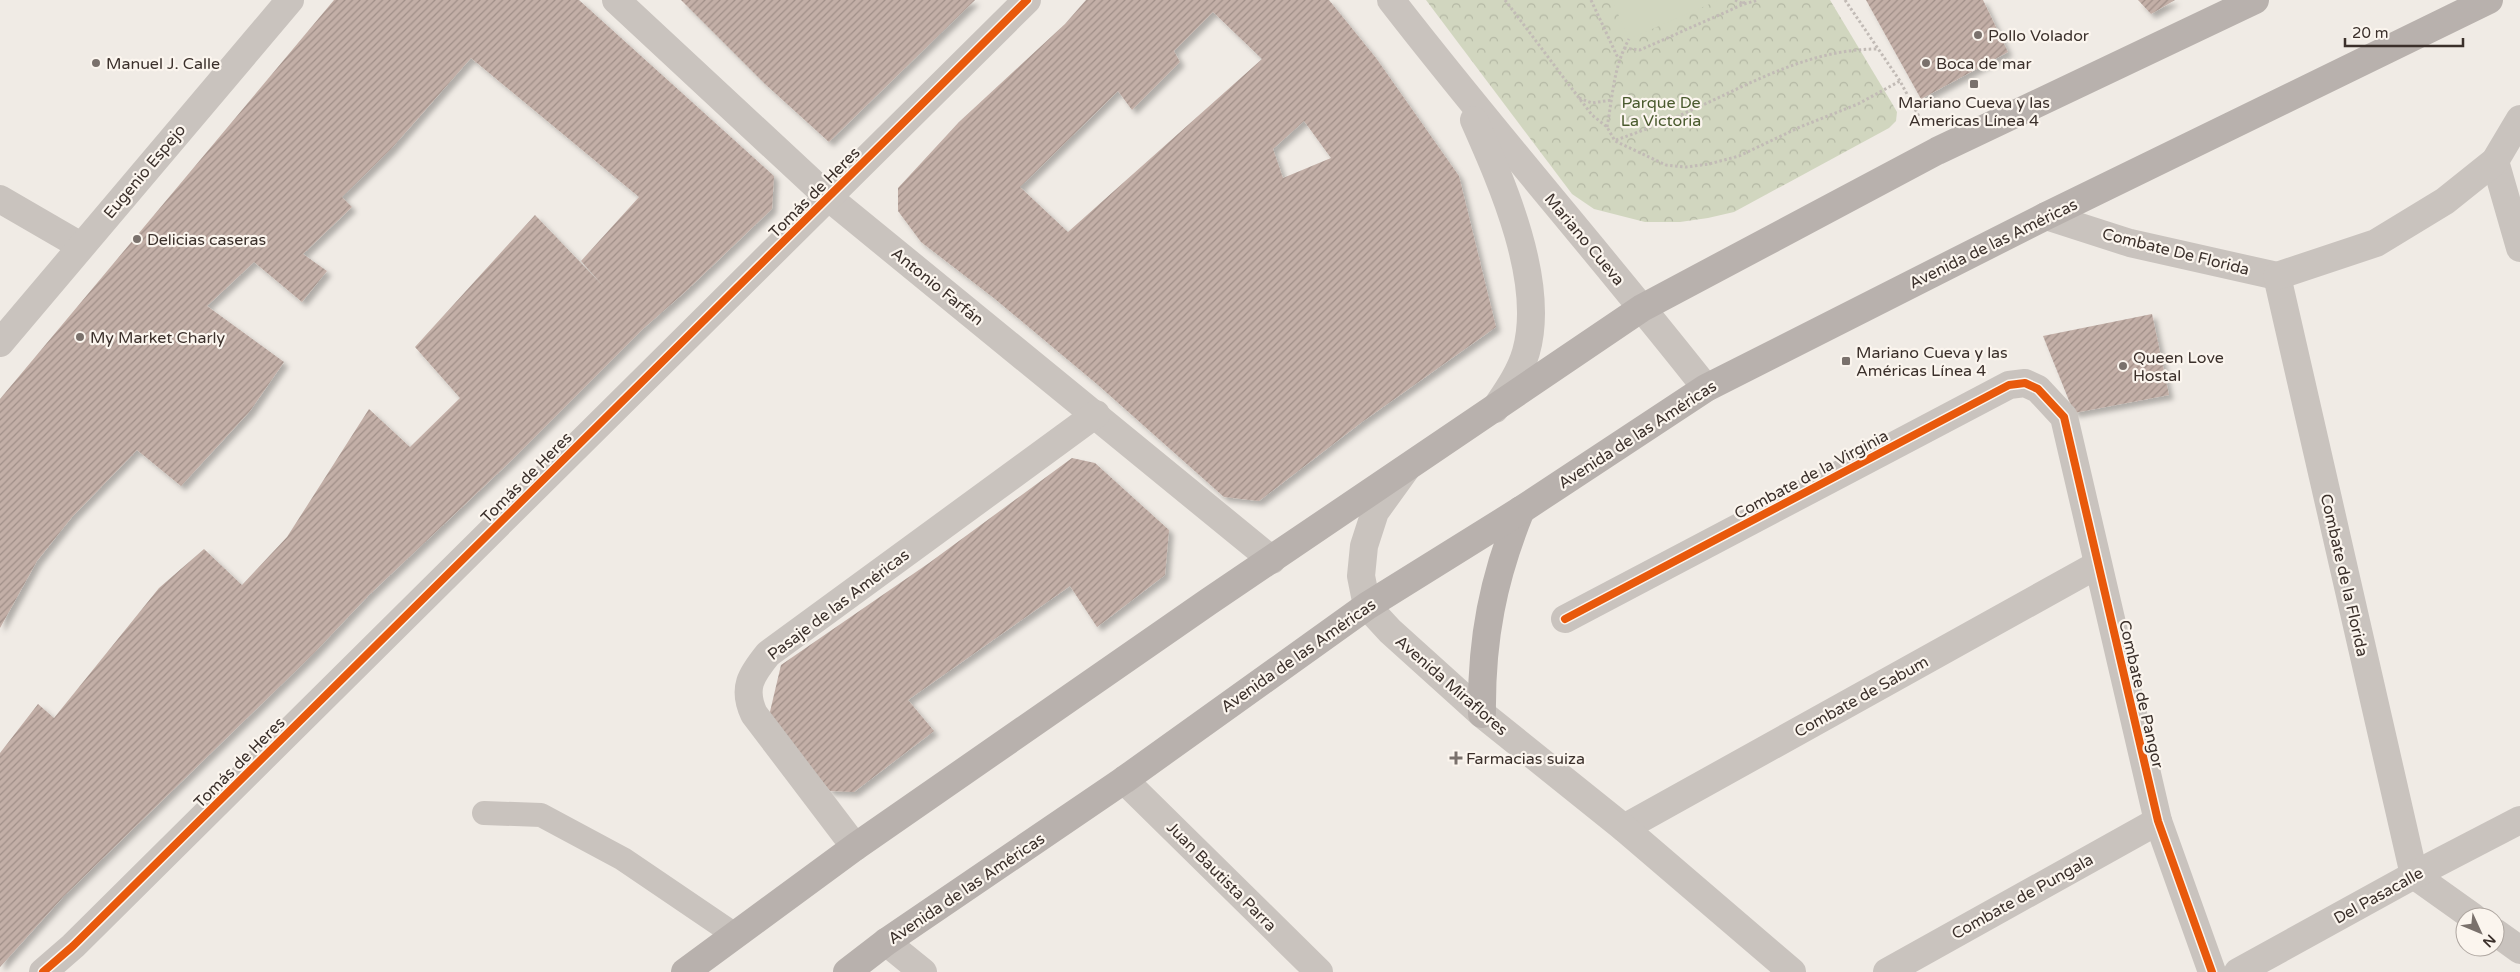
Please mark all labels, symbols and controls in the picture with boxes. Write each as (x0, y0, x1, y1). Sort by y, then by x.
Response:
scale bar (2345, 15, 2462, 47)
text: 20 m (2352, 24, 2389, 42)
place label: Pollo Volador (1988, 26, 2090, 46)
marker: Pollo Volador (1972, 29, 1984, 41)
place label: Manuel J. Calle (106, 54, 220, 74)
place label: Boca de mar (1936, 54, 2032, 74)
marker: Manuel J. Calle (90, 57, 102, 69)
marker: Boca de mar (1920, 57, 1932, 69)
marker: Mariano Cueva y las Americas Línea 4 (1968, 78, 1980, 90)
park label: Parque De La Victoria (1621, 93, 1701, 131)
place label: Mariano Cueva y las Americas Línea 4 (1898, 93, 2050, 131)
street label: Eugenio Espejo (99, 120, 190, 223)
street label: Tomás de Heres (765, 143, 864, 242)
street label: Mariano Cueva (1540, 189, 1629, 290)
street label: Avenida de las Américas (1906, 194, 2081, 293)
street label: Combate De Florida (2100, 224, 2251, 280)
place label: Delicias caseras (147, 230, 266, 250)
marker: Delicias caseras (131, 233, 143, 245)
street label: Antonio Farfán (887, 243, 988, 330)
place label: My Market Charly (90, 328, 226, 348)
marker: My Market Charly (74, 331, 86, 343)
place label: Mariano Cueva y las Américas Línea 4 (1856, 343, 2008, 381)
place label: Queen Love Hostal (2133, 348, 2224, 386)
marker: Mariano Cueva y las Américas Línea 4 (1840, 355, 1852, 367)
marker: Queen Love Hostal (2117, 360, 2129, 372)
street label: Avenida de las Américas (1555, 376, 1720, 494)
street label: Combate de la Virginia (1731, 426, 1892, 524)
street label: Tomás de Heres (477, 428, 576, 527)
street label: Combate de la Florida (2316, 492, 2372, 659)
street label: Pasaje de las Américas (764, 545, 913, 665)
street label: Avenida de las Américas (1217, 595, 1380, 717)
street label: Combate de Pangor (2114, 618, 2168, 771)
street label: Avenida Miraflores (1391, 631, 1512, 740)
street label: Combate de Sabum (1791, 652, 1932, 742)
street label: Tomás de Heres (190, 713, 289, 812)
place label: Farmacias suiza (1466, 749, 1585, 769)
marker: Farmacias suiza (1450, 752, 1462, 764)
street label: Juan Bautista Parra (1162, 818, 1280, 936)
street label: Avenida de las Américas (884, 829, 1049, 949)
street label: Combate de Pungala (1948, 850, 2097, 944)
street label: Del Pasacalle (2330, 863, 2427, 929)
north arrow (2455, 907, 2505, 957)
text: N (2479, 931, 2499, 951)

